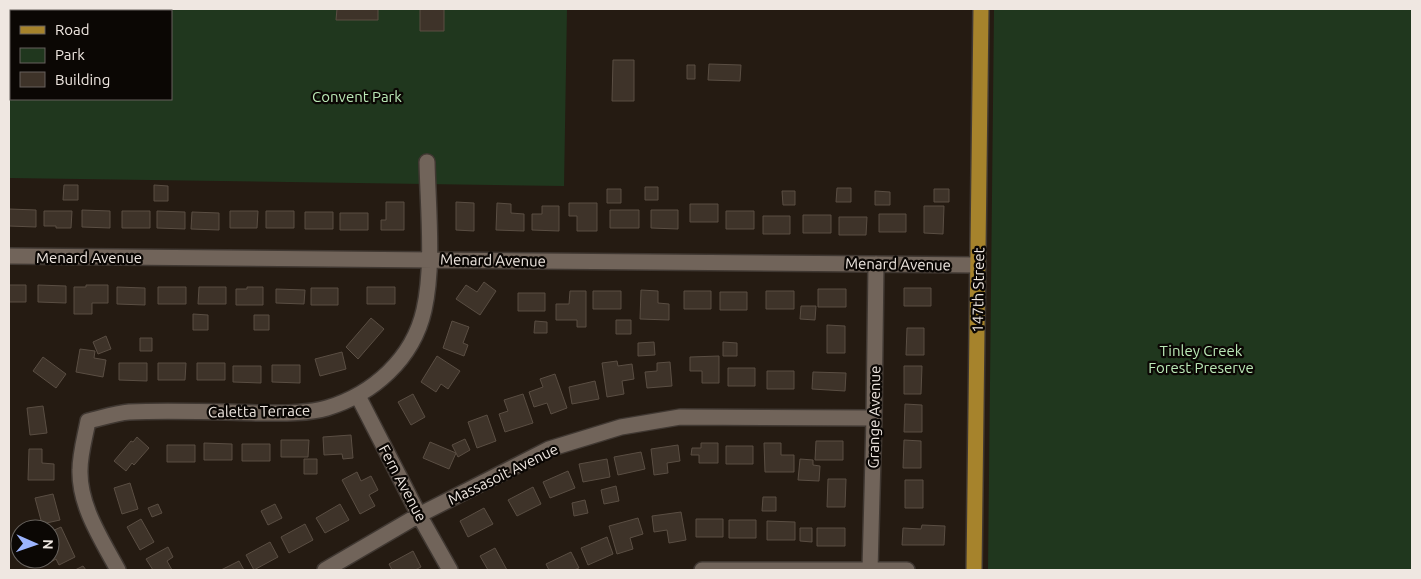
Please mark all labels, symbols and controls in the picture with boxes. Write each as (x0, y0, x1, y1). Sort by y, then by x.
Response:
legend (10, 10, 172, 100)
text: Road (55, 21, 90, 38)
text: Park (55, 46, 85, 63)
text: Building (55, 71, 110, 88)
park label: Convent Park (312, 88, 402, 105)
street label: 147th Street (969, 247, 987, 333)
street label: Menard Avenue (36, 249, 142, 266)
street label: Menard Avenue (440, 251, 546, 269)
street label: Menard Avenue (845, 255, 951, 273)
park label: Tinley Creek Forest Preserve (1148, 342, 1254, 376)
street label: Grange Avenue (865, 365, 883, 469)
street label: Caletta Terrace (208, 402, 310, 420)
street label: Massasoit Avenue (445, 440, 561, 508)
street label: Fern Avenue (376, 442, 430, 524)
north arrow (10, 519, 60, 569)
text: N (40, 539, 56, 550)

